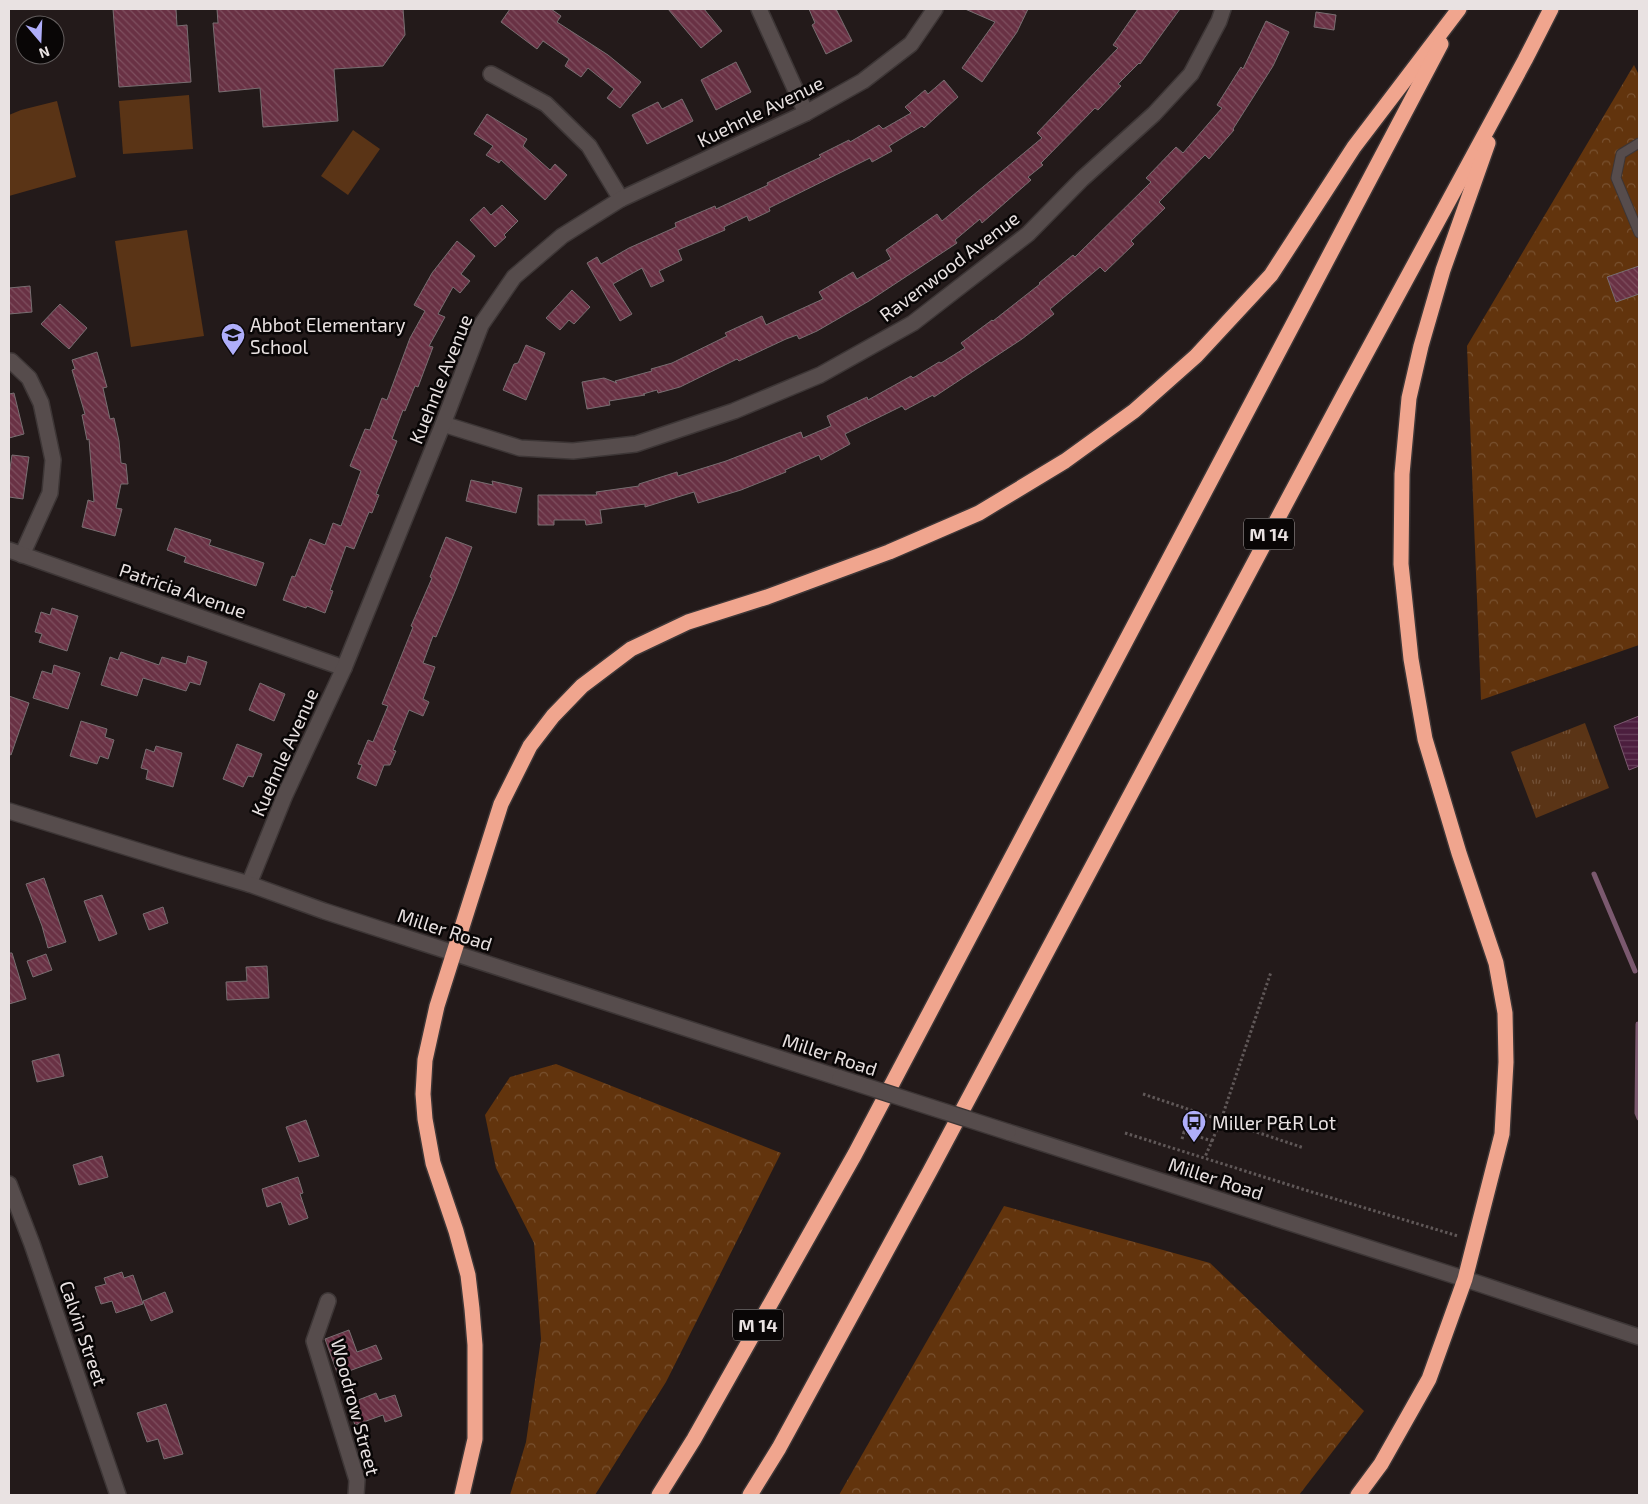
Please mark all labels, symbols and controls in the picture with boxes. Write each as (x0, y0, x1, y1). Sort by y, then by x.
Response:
north arrow (15, 15, 65, 65)
text: N (37, 43, 52, 62)
street label: Kuehnle Avenue (693, 71, 827, 151)
street label: Ravenwood Avenue (875, 206, 1023, 326)
street label: Kuehnle Avenue (404, 311, 476, 447)
place label: Abbot Elementary School (250, 313, 405, 358)
school or university icon: Abbot Elementary School (220, 322, 246, 356)
road number: M 14 (1244, 518, 1294, 550)
street label: Patricia Avenue (116, 557, 250, 623)
street label: Kuehnle Avenue (246, 684, 322, 820)
street label: Miller Road (395, 903, 495, 955)
street label: Miller Road (780, 1028, 880, 1080)
bus stop icon: Miller P&R Lot (1181, 1109, 1207, 1143)
place label: Miller P&R Lot (1212, 1111, 1336, 1134)
street label: Miller Road (1166, 1152, 1266, 1204)
street label: Calvin Street (55, 1278, 113, 1388)
road number: M 14 (733, 1310, 783, 1340)
street label: Woodrow Street (327, 1336, 385, 1478)

